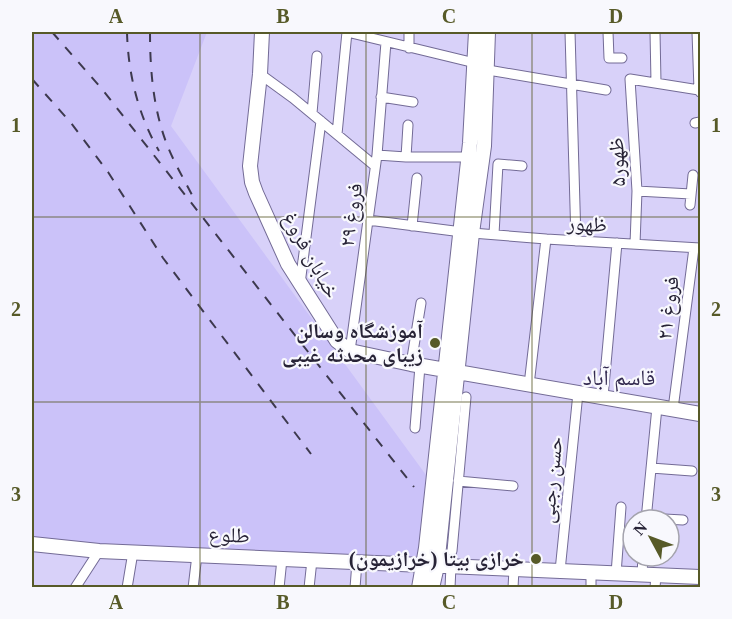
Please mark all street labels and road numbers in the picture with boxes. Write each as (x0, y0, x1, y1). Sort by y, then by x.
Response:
street label: ظهور۵ (604, 137, 630, 187)
street label: فروغ ۲۹ (335, 182, 368, 248)
street label: خیابان فروغ (277, 208, 344, 303)
street label: ظهور (566, 211, 607, 237)
street label: فروغ ۲۱ (652, 275, 685, 341)
street label: حسن رجبی (535, 436, 568, 525)
street label: طلوع (208, 522, 250, 549)

